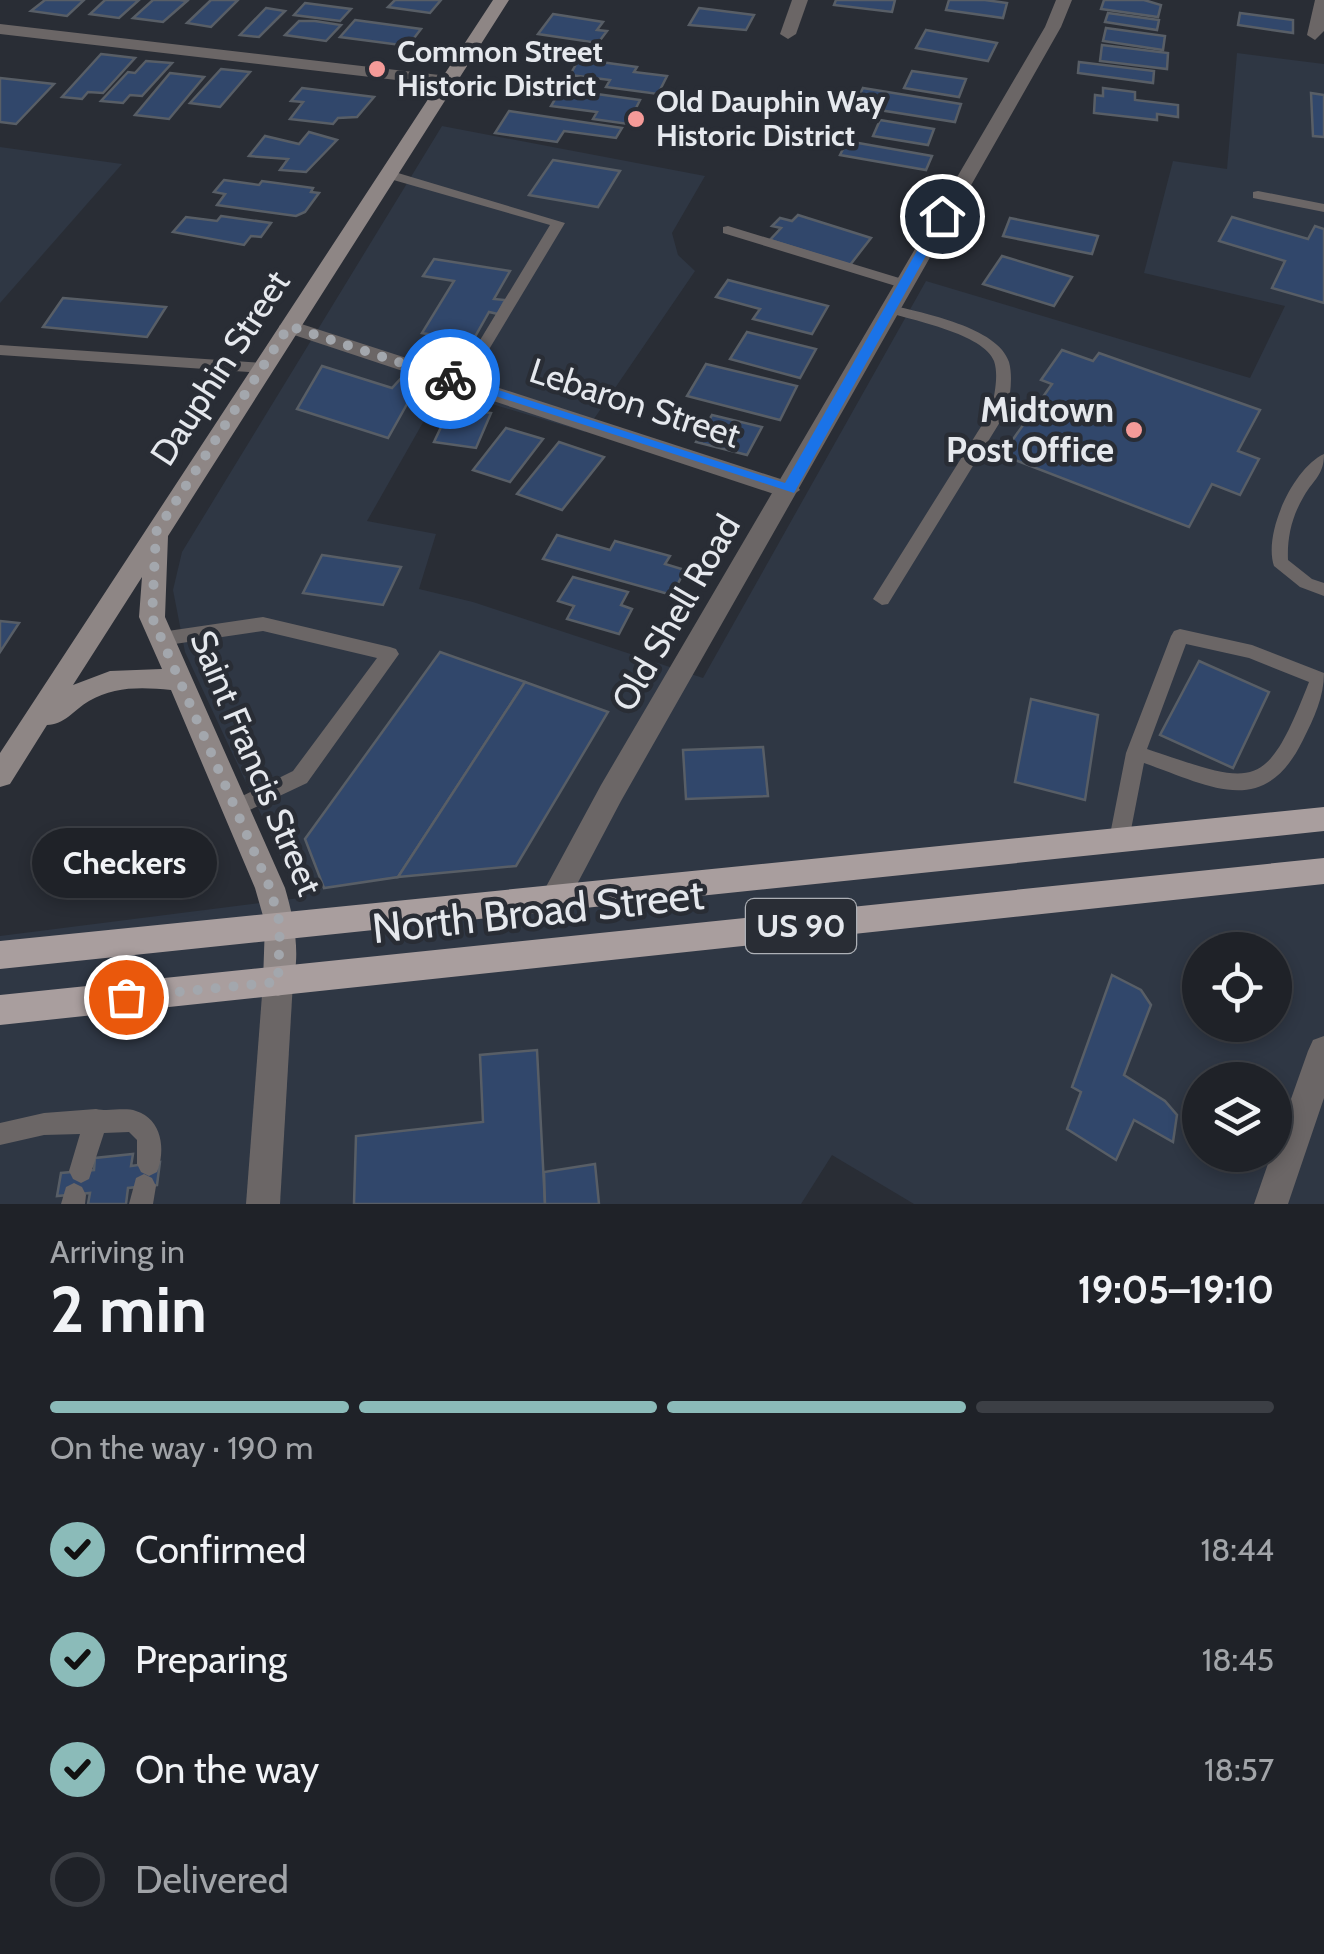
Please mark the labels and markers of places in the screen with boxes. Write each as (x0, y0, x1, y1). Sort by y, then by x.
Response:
place label: Common Street Historic District (397, 33, 603, 104)
marker: Common Street Historic District (366, 58, 388, 80)
place label: Old Dauphin Way Historic District (656, 83, 886, 154)
marker: Old Dauphin Way Historic District (625, 108, 647, 130)
pin (900, 174, 985, 259)
place label: Midtown Post Office (946, 388, 1114, 471)
marker: Midtown Post Office (1123, 419, 1145, 441)
callout: Checkers (34, 827, 218, 897)
pin (84, 955, 169, 1040)

